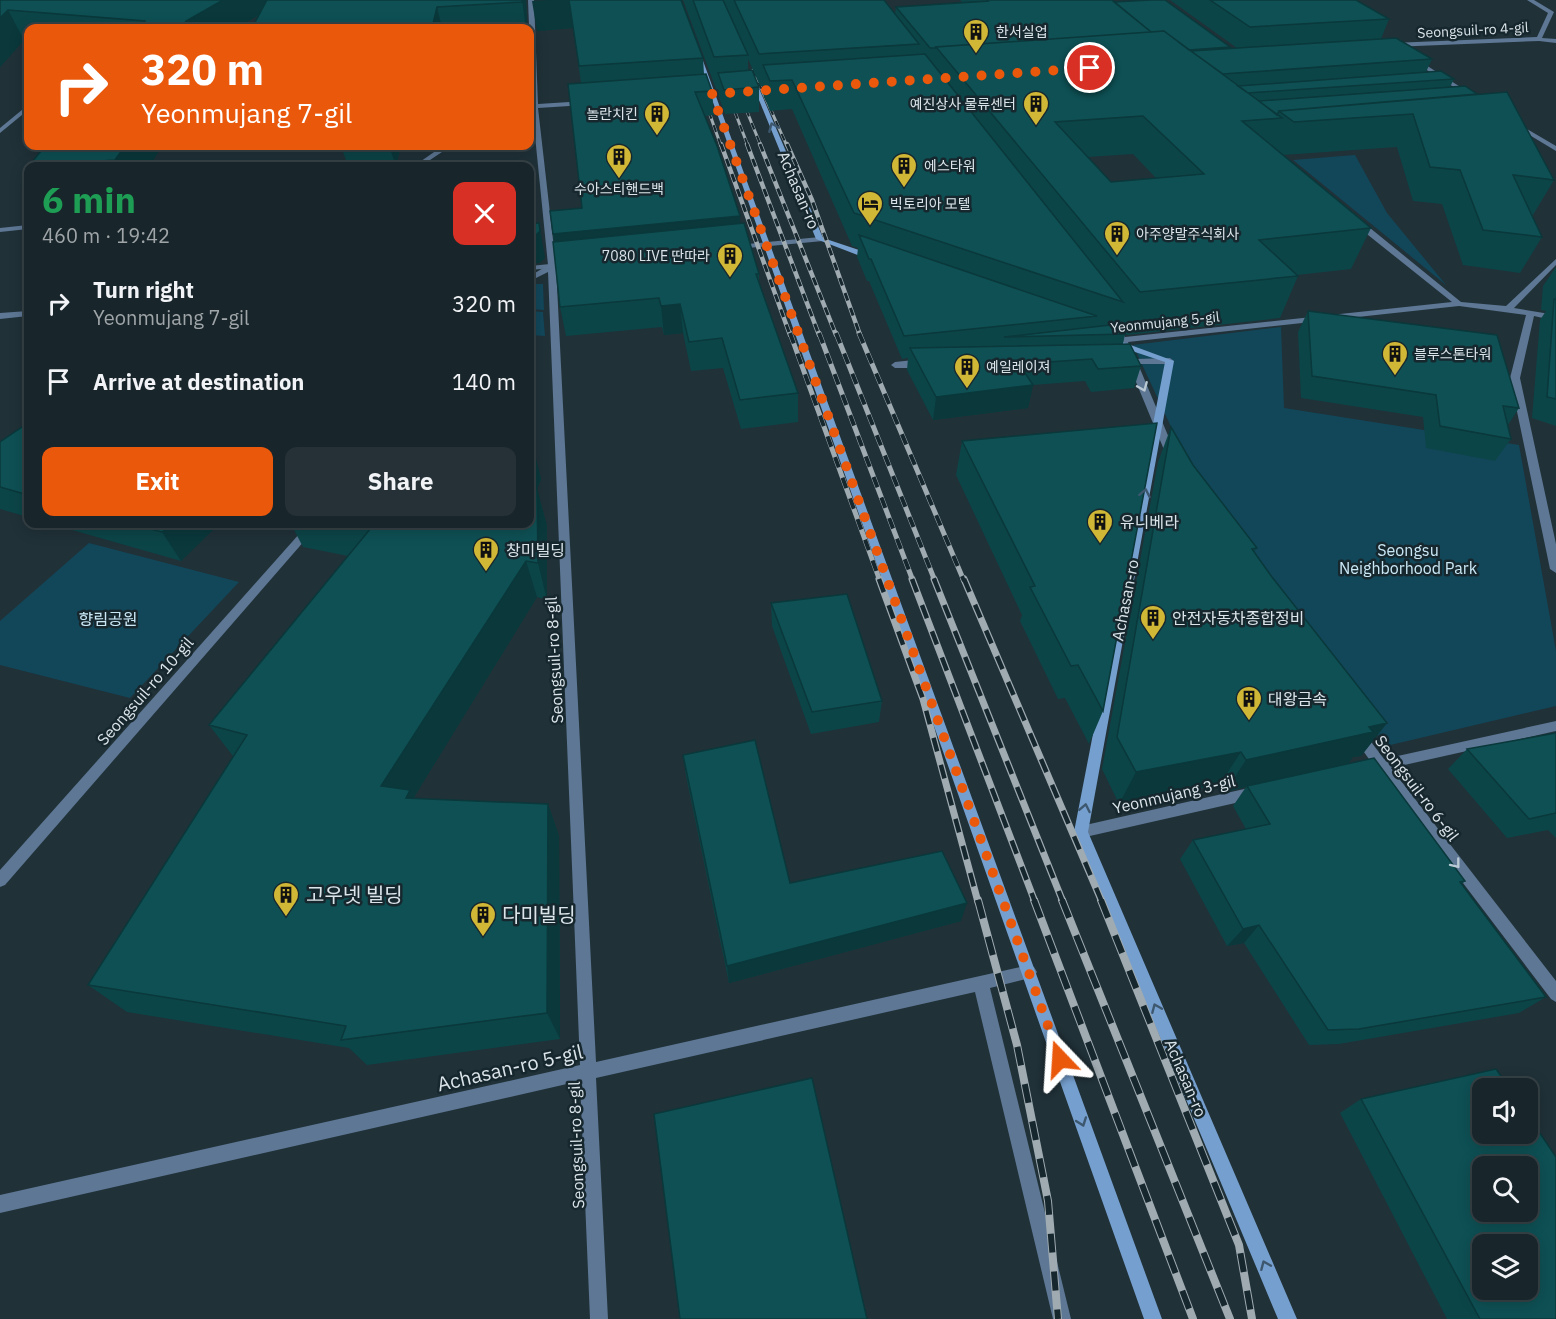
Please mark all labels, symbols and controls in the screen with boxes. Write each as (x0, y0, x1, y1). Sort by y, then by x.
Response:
building icon: 한서실업 (961, 17, 991, 55)
street label: Seongsuil-ro 4-gil (1417, 18, 1529, 42)
place label: 한서실업 (996, 23, 1048, 41)
text: 320 m (141, 42, 264, 97)
pin (1064, 42, 1115, 93)
icon: right (42, 48, 120, 126)
icon: arrive (1073, 51, 1106, 84)
building icon: 예진상사 물류센터 (1021, 89, 1051, 127)
text: Yeonmujang 7-gil (141, 95, 352, 130)
place label: 예진상사 물류센터 (910, 95, 1016, 113)
building icon: 놀란치킨 (642, 99, 672, 137)
place label: 놀란치킨 (586, 105, 638, 123)
one-way arrow (768, 122, 780, 133)
building icon: 수아스티핸드백 (604, 142, 634, 180)
street label: Achasan-ro (774, 148, 824, 232)
building icon: 에스타워 (889, 151, 919, 189)
place label: 에스타워 (924, 157, 976, 175)
text: 6 min (42, 176, 136, 223)
place label: 수아스티핸드백 (574, 180, 664, 198)
button: close (453, 182, 516, 245)
hotel icon: 빅토리아 모텔 (855, 189, 885, 227)
place label: 빅토리아 모텔 (890, 195, 971, 213)
building icon: 아주양말주식회사 (1102, 219, 1132, 257)
text: 460 m · 19:42 (42, 222, 170, 249)
place label: 아주양말주식회사 (1136, 225, 1239, 243)
building icon: 7080 LIVE 딴따라 (715, 241, 745, 279)
place label: 7080 LIVE 딴따라 (602, 247, 710, 265)
text: Turn right (93, 275, 194, 304)
icon: right (42, 287, 75, 320)
text: 320 m (452, 289, 516, 318)
text: Yeonmujang 7-gil (93, 304, 250, 331)
street label: Yeonmujang 5-gil (1110, 307, 1221, 337)
building icon: 블루스톤타워 (1380, 339, 1410, 377)
place label: 블루스톤타워 (1414, 345, 1491, 363)
building icon: 예일레이져 (952, 352, 982, 390)
place label: 예일레이져 (986, 358, 1050, 376)
icon: arrive (42, 365, 75, 398)
text: Arrive at destination (93, 367, 304, 396)
text: 140 m (452, 367, 516, 396)
one-way arrow (1136, 381, 1148, 392)
button: Exit (42, 447, 273, 516)
button: Share (285, 447, 516, 516)
one-way arrow (1138, 488, 1151, 498)
building icon: 유니베라 (1085, 507, 1115, 545)
place label: 유니베라 (1120, 512, 1179, 532)
building icon: 창미빌딩 (471, 535, 501, 573)
place label: 창미빌딩 (506, 540, 565, 560)
park label: Seongsu Neighborhood Park (1339, 540, 1478, 578)
street label: Achasan-ro (1107, 558, 1143, 642)
street label: Seongsuil-ro 8-gil (541, 596, 567, 724)
building icon: 안전자동차종합정비 (1138, 603, 1168, 641)
place label: 안전자동차종합정비 (1172, 608, 1304, 628)
park label: 향림공원 (79, 609, 137, 629)
street label: Seongsuil-ro 10-gil (93, 633, 197, 749)
building icon: 대왕금속 (1234, 684, 1264, 722)
place label: 대왕금속 (1268, 689, 1327, 709)
street label: Seongsuil-ro 6-gil (1371, 731, 1463, 845)
street label: Yeonmujang 3-gil (1111, 770, 1237, 818)
one-way arrow (1078, 803, 1091, 813)
one-way arrow (1449, 857, 1460, 868)
building icon: 고우넷 빌딩 (271, 880, 301, 918)
place label: 고우넷 빌딩 (306, 881, 403, 908)
building icon: 다미빌딩 (468, 900, 498, 938)
place label: 다미빌딩 (502, 901, 576, 928)
one-way arrow (1151, 1004, 1163, 1015)
position arrow (1028, 1027, 1092, 1091)
street label: Achasan-ro (1161, 1036, 1211, 1120)
street label: Achasan-ro 5-gil (434, 1038, 585, 1097)
map controls (1472, 1078, 1538, 1300)
button: sound (1472, 1078, 1538, 1144)
street label: Seongsuil-ro 8-gil (564, 1081, 588, 1209)
one-way arrow (1075, 1116, 1088, 1127)
button: search (1472, 1156, 1538, 1222)
button: layers (1472, 1234, 1538, 1300)
one-way arrow (1260, 1261, 1272, 1272)

